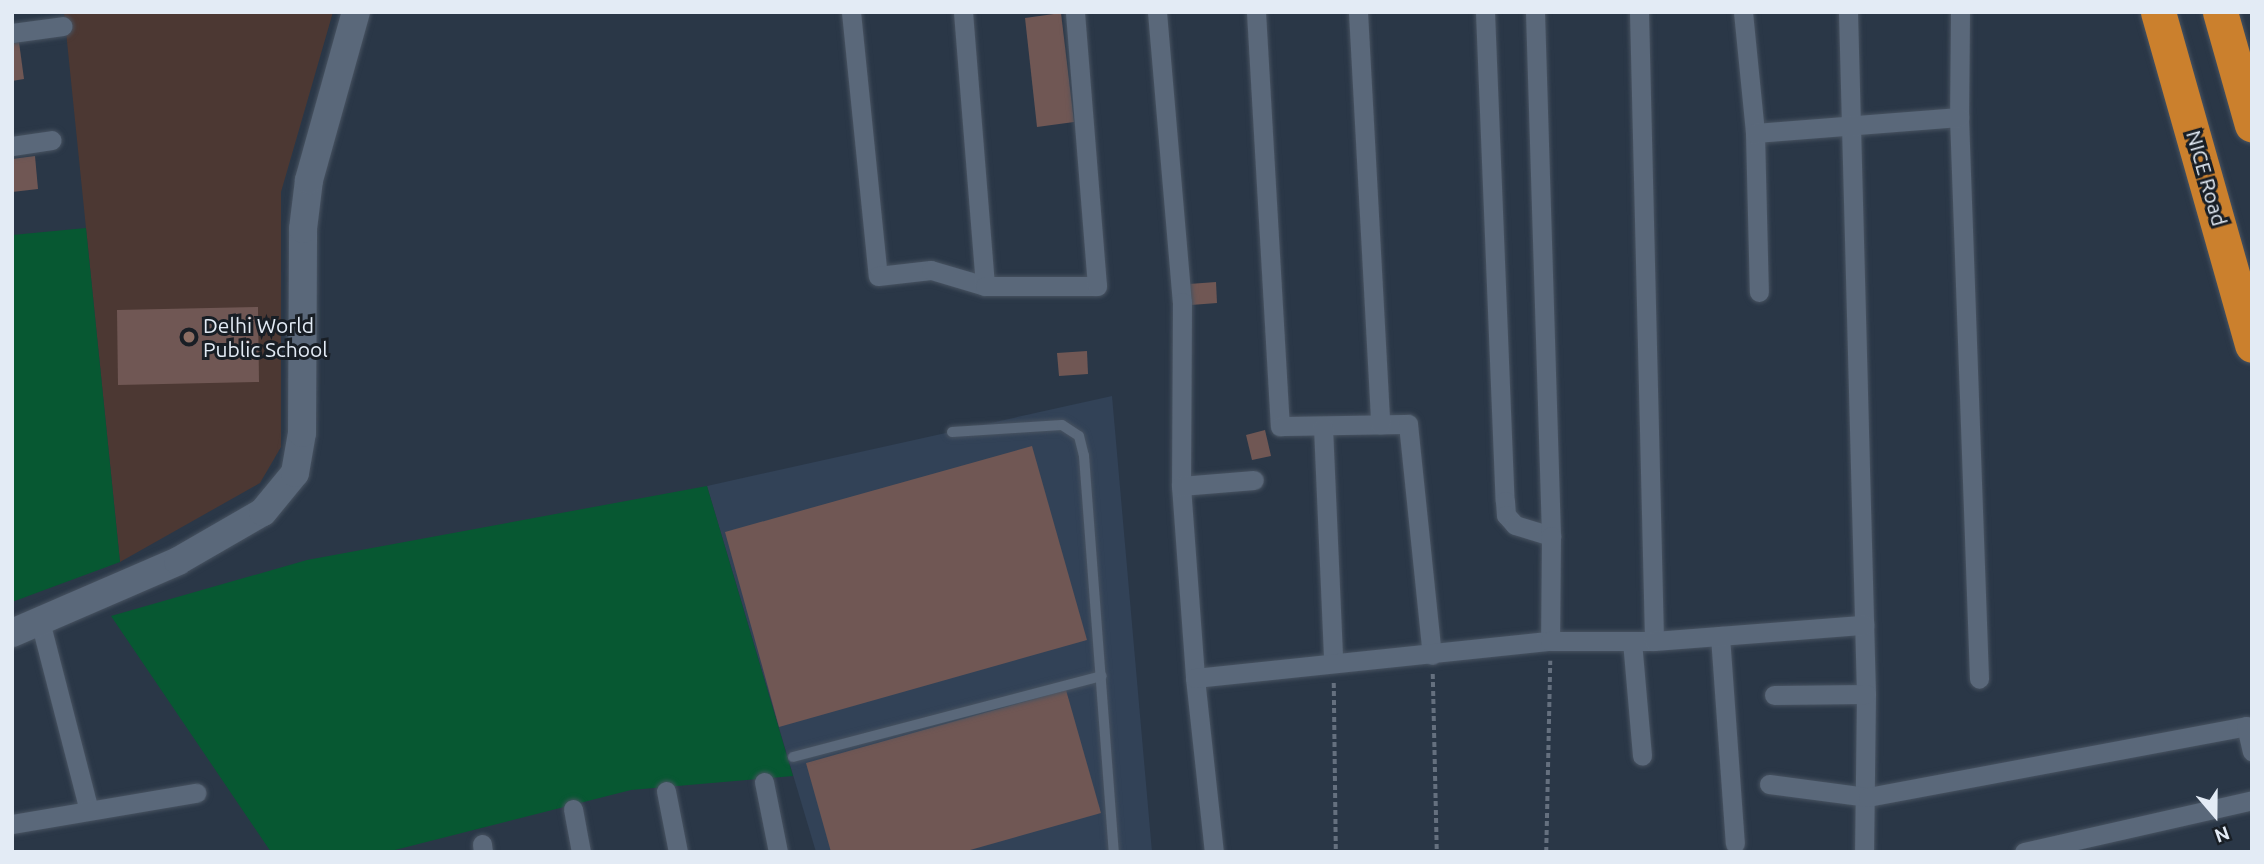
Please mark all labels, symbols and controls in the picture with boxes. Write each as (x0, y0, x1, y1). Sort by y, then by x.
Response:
street label: NICE Road (2181, 127, 2233, 229)
place label: Delhi World Public School (203, 312, 328, 362)
marker: Delhi World Public School (181, 329, 197, 345)
north arrow (2180, 780, 2250, 850)
text: N (2212, 822, 2233, 847)

